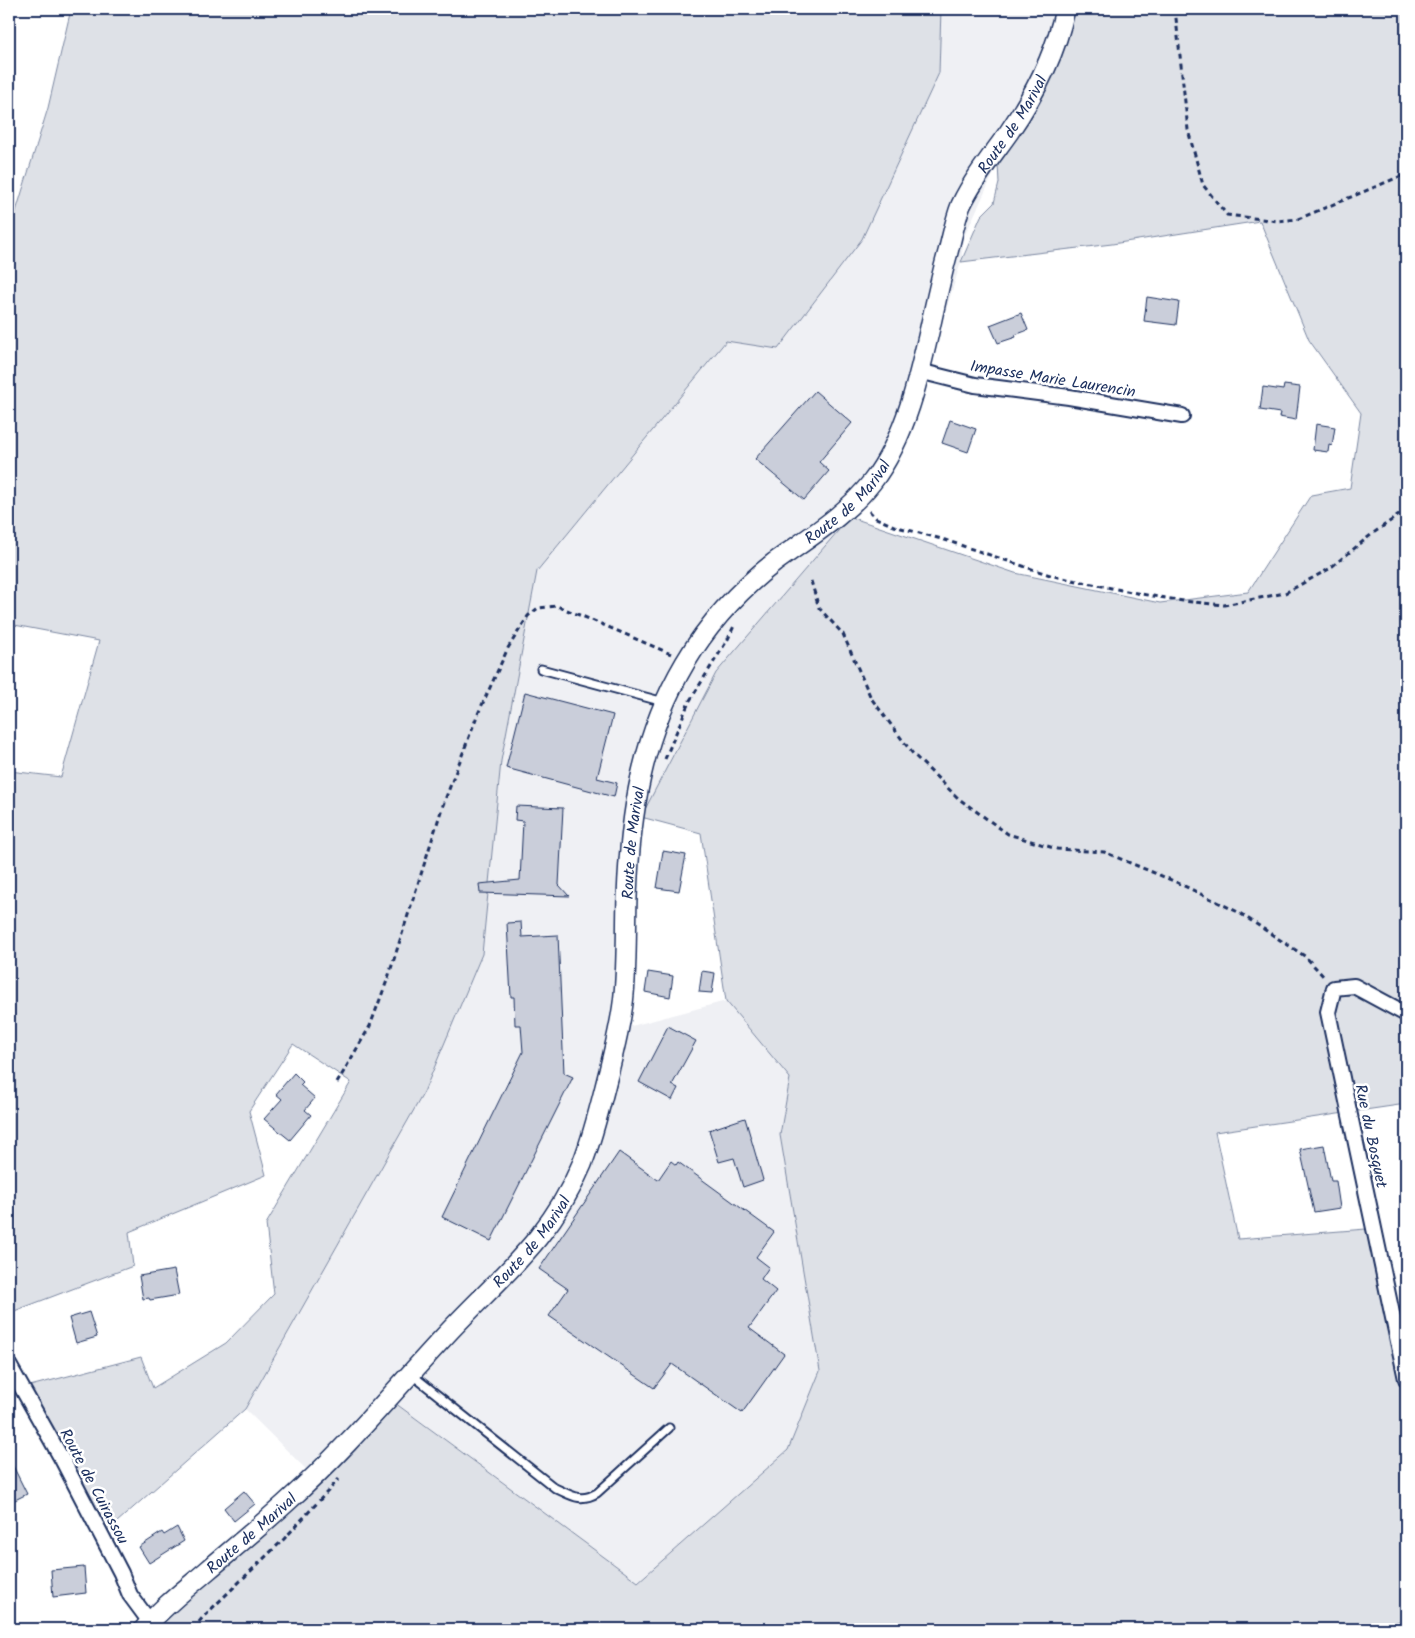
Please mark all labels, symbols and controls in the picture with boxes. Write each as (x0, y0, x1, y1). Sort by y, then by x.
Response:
street label: Route de Marival (972, 71, 1055, 179)
street label: Impasse Marie Laurencin (968, 354, 1137, 405)
street label: Route de Marival (800, 456, 898, 551)
street label: Route de Marival (616, 785, 653, 900)
street label: Rue du Bosquet (1347, 1082, 1394, 1191)
street label: Route de Marival (487, 1191, 578, 1294)
street label: Route de Cuirassou (53, 1424, 135, 1549)
street label: Route de Marival (201, 1488, 303, 1581)

